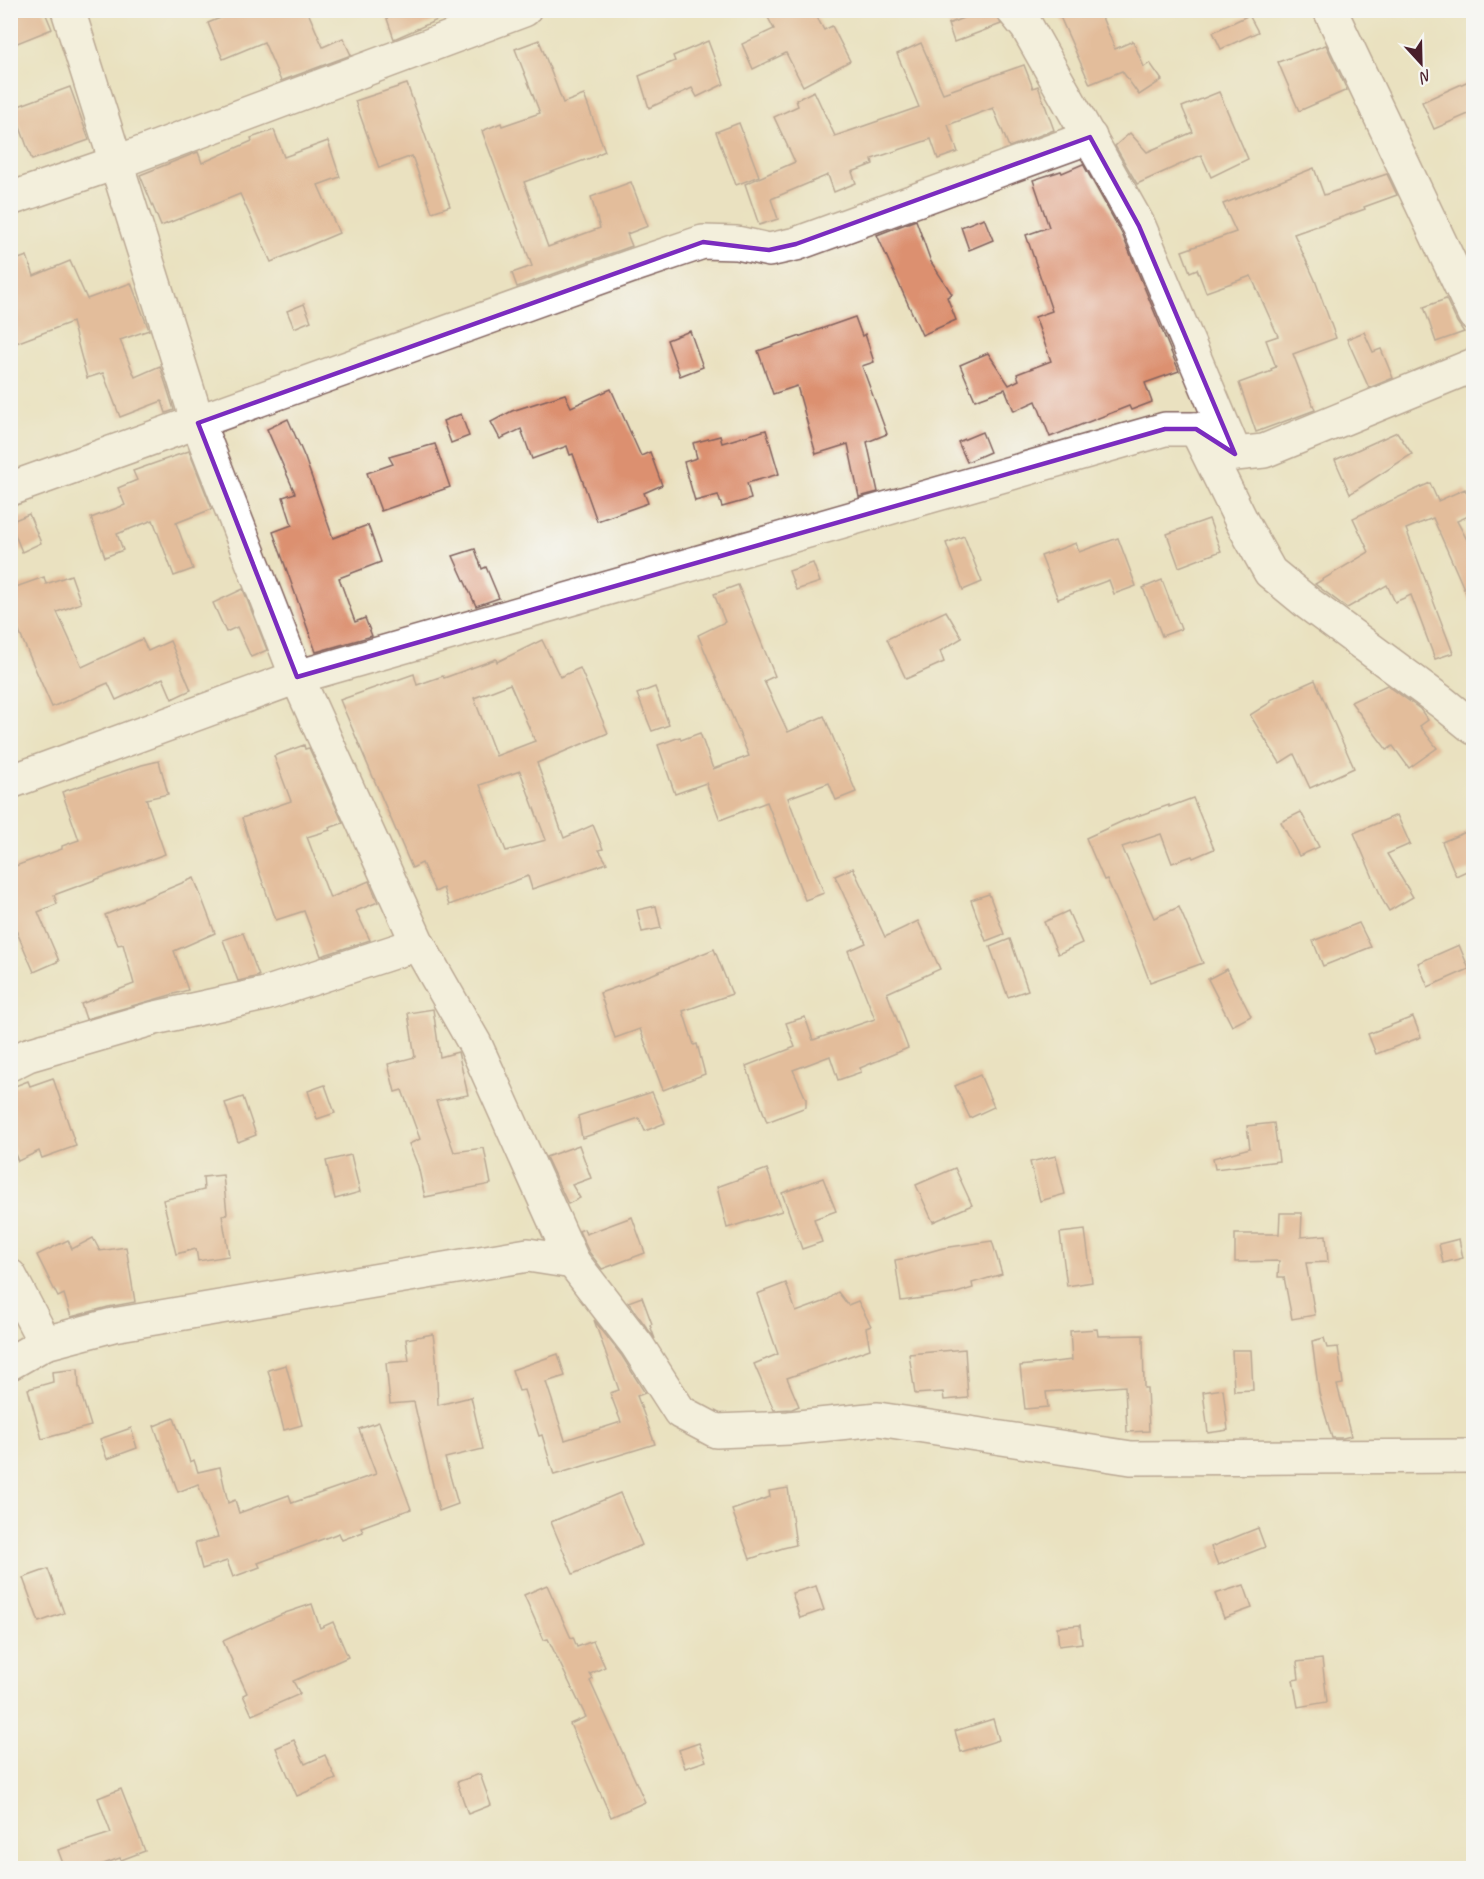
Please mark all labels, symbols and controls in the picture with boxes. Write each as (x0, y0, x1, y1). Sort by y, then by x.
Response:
north arrow (1391, 33, 1451, 93)
text: N (1415, 65, 1435, 88)

